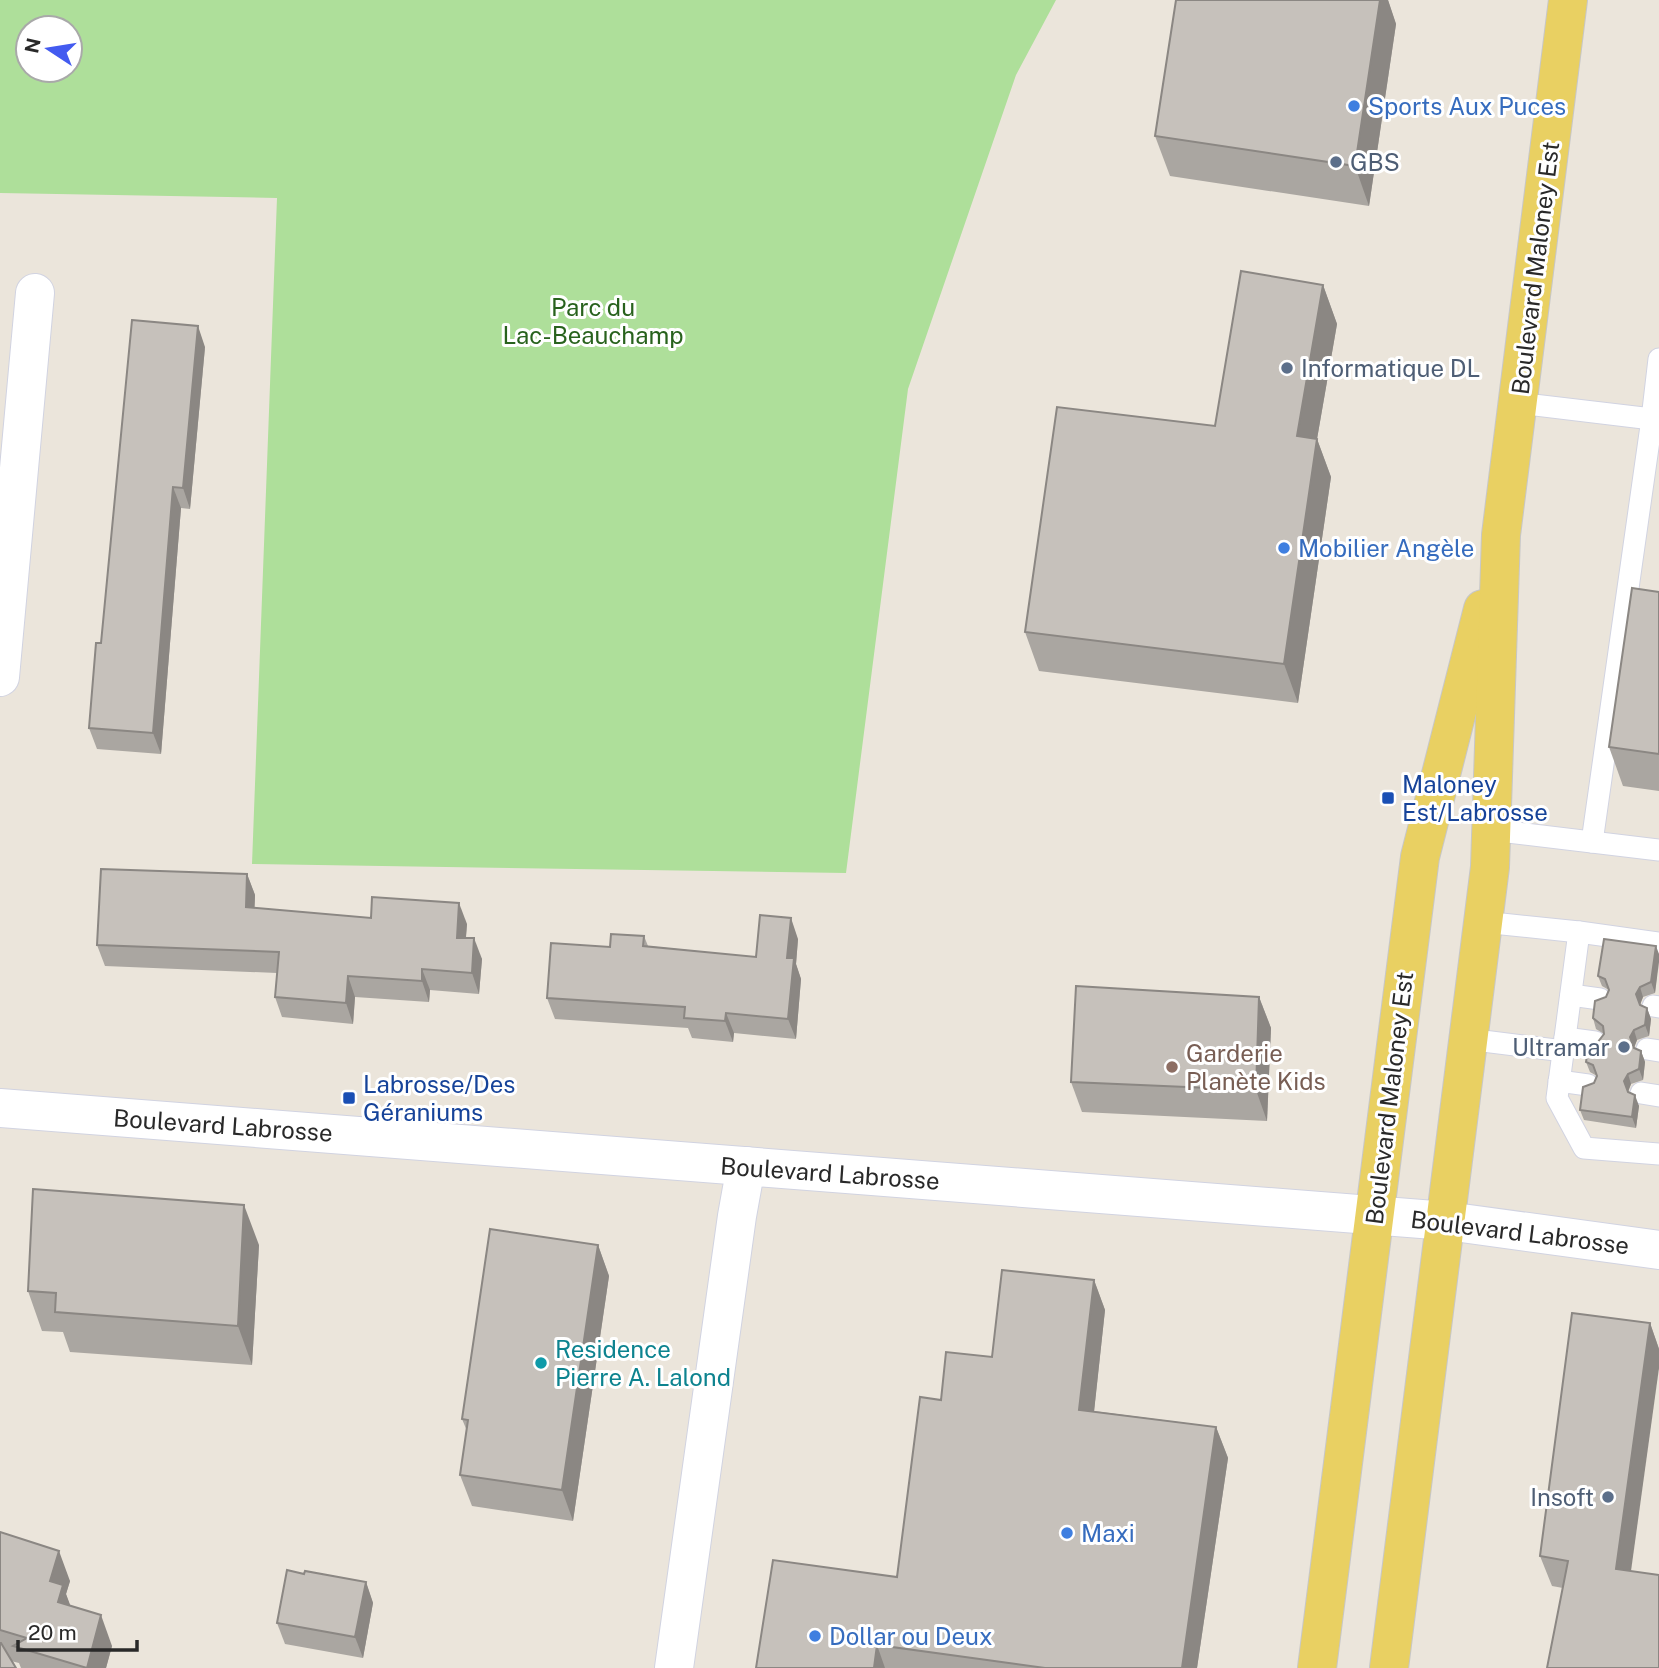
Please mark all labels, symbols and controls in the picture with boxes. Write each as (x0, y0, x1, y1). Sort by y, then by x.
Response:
north arrow (14, 14, 84, 84)
text: N (20, 36, 45, 55)
place label: Sports Aux Puces (1368, 92, 1566, 120)
marker: Sports Aux Puces (1346, 98, 1362, 114)
street label: Boulevard Maloney Est (1506, 140, 1564, 396)
place label: GBS (1350, 148, 1400, 176)
marker: GBS (1328, 154, 1344, 170)
park label: Parc du Lac-Beauchamp (503, 293, 683, 349)
place label: Informatique DL (1301, 354, 1480, 382)
marker: Informatique DL (1279, 360, 1295, 376)
place label: Mobilier Angèle (1298, 534, 1474, 562)
marker: Mobilier Angèle (1276, 540, 1292, 556)
place label: Maloney Est/Labrosse (1402, 770, 1548, 826)
marker: Maloney Est/Labrosse (1380, 790, 1396, 806)
street label: Boulevard Maloney Est (1360, 970, 1418, 1226)
place label: Ultramar (1512, 1033, 1610, 1061)
place label: Garderie Planète Kids (1186, 1039, 1326, 1095)
marker: Ultramar (1616, 1039, 1632, 1055)
marker: Garderie Planète Kids (1164, 1059, 1180, 1075)
place label: Labrosse/Des Géraniums (363, 1070, 515, 1126)
marker: Labrosse/Des Géraniums (341, 1090, 357, 1106)
street label: Boulevard Labrosse (112, 1103, 334, 1147)
street label: Boulevard Labrosse (719, 1151, 941, 1195)
street label: Boulevard Labrosse (1409, 1205, 1631, 1259)
place label: Residence Pierre A. Lalond (555, 1335, 731, 1391)
marker: Residence Pierre A. Lalond (533, 1355, 549, 1371)
place label: Insoft (1530, 1483, 1594, 1511)
marker: Insoft (1600, 1489, 1616, 1505)
place label: Maxi (1081, 1519, 1135, 1547)
marker: Maxi (1059, 1525, 1075, 1541)
scale bar (18, 1608, 136, 1652)
text: 20 m (28, 1620, 77, 1645)
place label: Dollar ou Deux (829, 1622, 992, 1650)
marker: Dollar ou Deux (807, 1628, 823, 1644)

